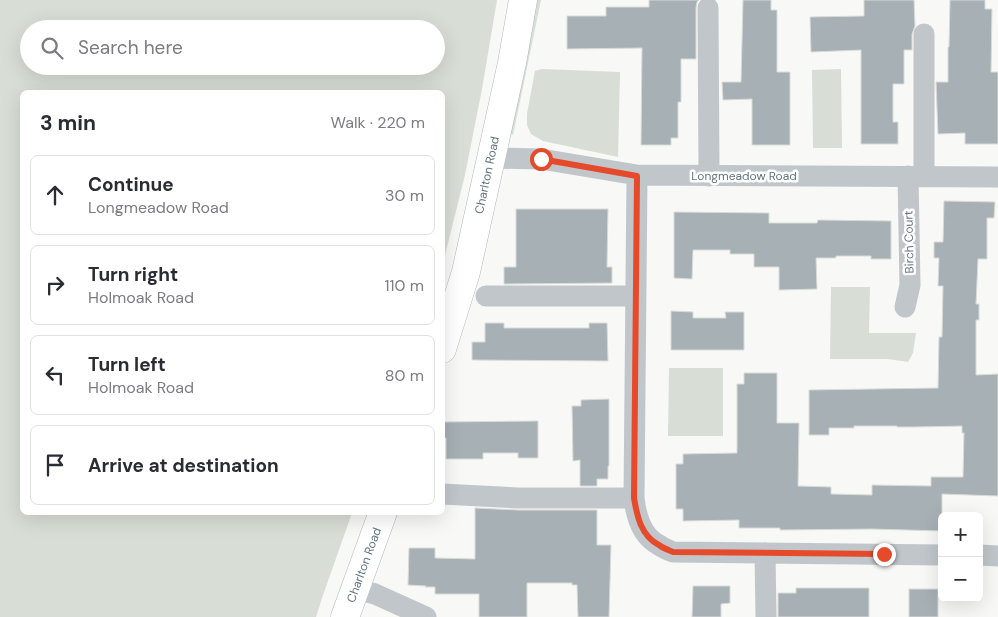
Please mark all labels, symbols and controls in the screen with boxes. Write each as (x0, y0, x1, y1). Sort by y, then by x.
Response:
search box (20, 20, 445, 75)
icon: search (38, 34, 66, 62)
text: Search here (78, 35, 183, 60)
text: 3 min (40, 109, 96, 137)
text: Walk · 220 m (331, 112, 425, 133)
street label: Charlton Road (471, 135, 503, 215)
route start (530, 148, 553, 171)
street label: Longmeadow Road (691, 168, 797, 184)
text: Continue (88, 172, 174, 197)
icon: ahead (41, 181, 69, 209)
text: 30 m (385, 185, 424, 206)
text: Longmeadow Road (88, 197, 229, 218)
street label: Birch Court (900, 210, 918, 274)
text: Turn right (88, 262, 178, 287)
icon: right (41, 271, 69, 299)
text: 110 m (385, 275, 424, 296)
text: Holmoak Road (88, 287, 194, 308)
text: Turn left (88, 352, 166, 377)
icon: left (41, 361, 69, 389)
text: 80 m (385, 365, 424, 386)
text: Holmoak Road (88, 377, 194, 398)
icon: arrive (41, 451, 69, 479)
text: Arrive at destination (88, 453, 279, 478)
map controls (938, 512, 983, 602)
button: + (938, 512, 983, 557)
street label: Charlton Road (343, 525, 385, 605)
route end (873, 543, 896, 566)
button: − (938, 557, 983, 602)

